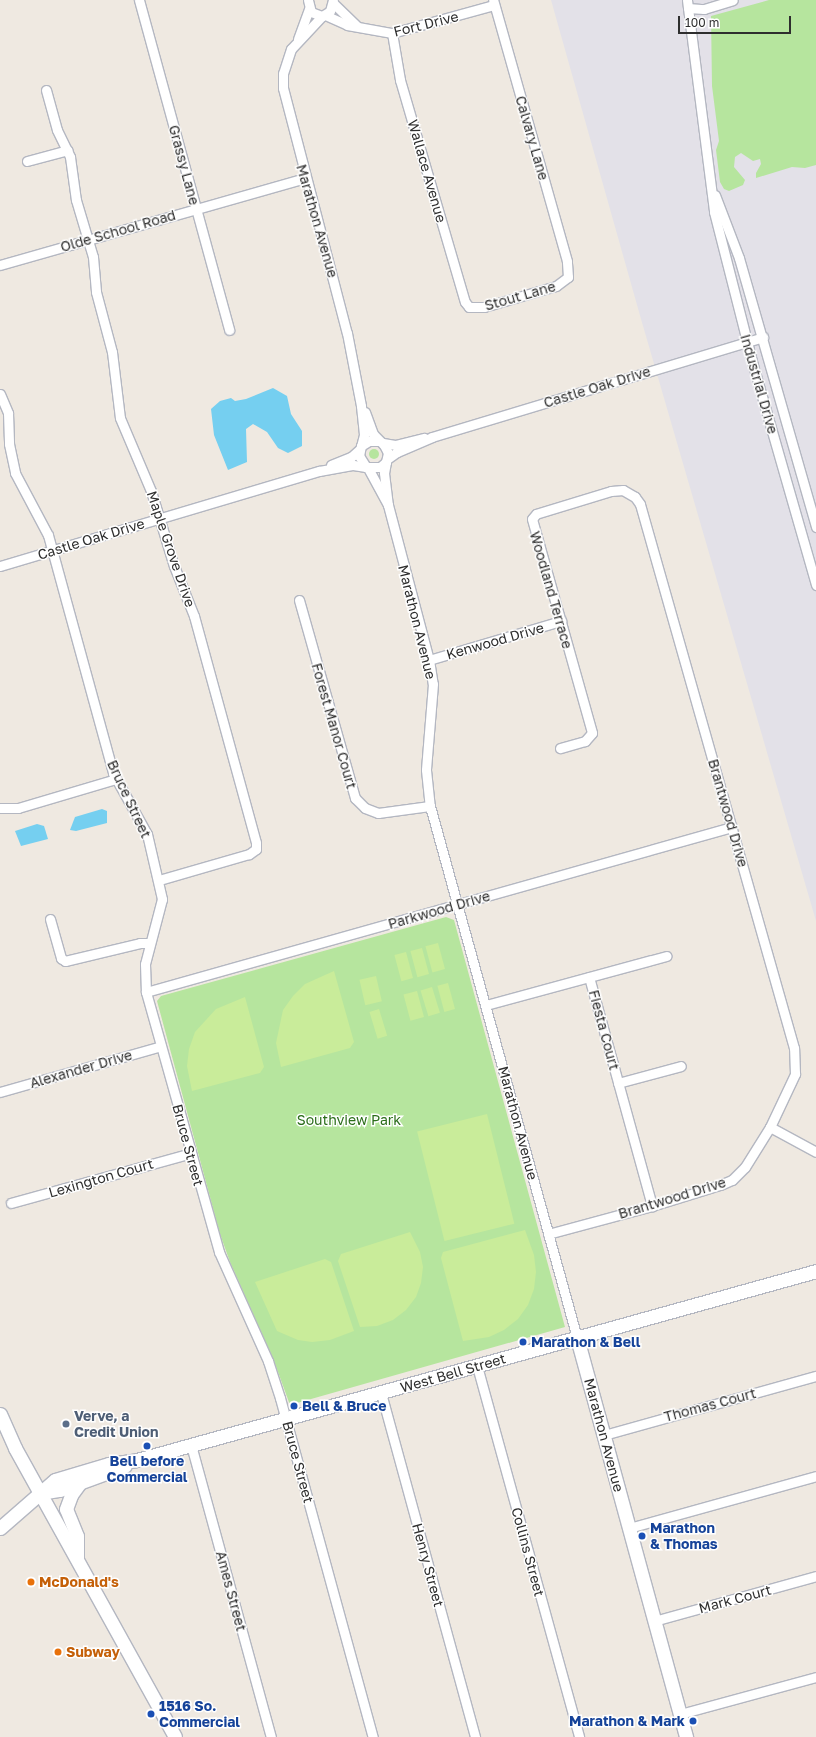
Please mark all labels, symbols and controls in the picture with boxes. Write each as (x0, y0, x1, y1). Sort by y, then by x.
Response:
street label: Fort Drive (392, 8, 460, 40)
scale bar (680, 8, 793, 34)
text: 100 m (685, 15, 719, 30)
street label: Calvary Lane (512, 94, 552, 182)
street label: Wallace Avenue (404, 118, 450, 224)
street label: Grassy Lane (165, 123, 203, 207)
street label: Marathon Avenue (293, 162, 341, 280)
street label: Olde School Road (58, 206, 178, 256)
street label: Stout Lane (483, 278, 557, 314)
street label: Industrial Drive (737, 332, 781, 436)
street label: Castle Oak Drive (542, 363, 652, 411)
street label: Maple Grove Drive (143, 489, 199, 609)
street label: Castle Oak Drive (36, 515, 146, 563)
street label: Woodland Terrace (526, 529, 576, 651)
street label: Marathon Avenue (395, 563, 439, 681)
street label: Kenwood Drive (444, 619, 546, 663)
street label: Forest Manor Court (308, 661, 360, 791)
street label: Bruce Street (104, 757, 154, 841)
street label: Brantwood Drive (705, 757, 751, 869)
street label: Parkwood Drive (386, 887, 492, 933)
street label: Fiesta Court (585, 988, 623, 1072)
street label: Alexander Drive (28, 1046, 134, 1092)
street label: Marathon Avenue (495, 1064, 541, 1182)
street label: Bruce Street (169, 1102, 207, 1188)
park label: Southview Park (297, 1112, 401, 1128)
street label: Lexington Court (47, 1155, 155, 1201)
street label: Brantwood Drive (616, 1174, 728, 1222)
place label: Marathon & Bell (531, 1334, 640, 1350)
marker: Marathon & Bell (518, 1337, 528, 1347)
street label: West Bell Street (398, 1350, 508, 1396)
street label: Marathon Avenue (581, 1376, 627, 1494)
street label: Thomas Court (662, 1385, 758, 1425)
place label: Bell & Bruce (302, 1398, 386, 1414)
marker: Bell & Bruce (289, 1401, 299, 1411)
place label: Verve, a Credit Union (74, 1408, 158, 1440)
marker: Verve, a Credit Union (61, 1419, 71, 1429)
street label: Bruce Street (279, 1419, 317, 1505)
marker: Bell before Commercial (142, 1441, 152, 1451)
place label: Bell before Commercial (106, 1453, 188, 1486)
street label: Collins Street (508, 1506, 548, 1598)
place label: Marathon & Thomas (650, 1520, 718, 1552)
street label: Henry Street (409, 1521, 447, 1609)
marker: Marathon & Thomas (637, 1531, 647, 1541)
street label: Ames Street (212, 1549, 250, 1633)
place label: McDonald's (39, 1574, 119, 1590)
marker: McDonald's (26, 1577, 36, 1587)
street label: Mark Court (697, 1581, 773, 1617)
place label: Subway (66, 1644, 120, 1660)
marker: Subway (53, 1647, 63, 1657)
place label: 1516 So. Commercial (159, 1698, 240, 1730)
marker: 1516 So. Commercial (146, 1709, 156, 1719)
place label: Marathon & Mark (569, 1713, 685, 1729)
marker: Marathon & Mark (688, 1716, 698, 1726)

